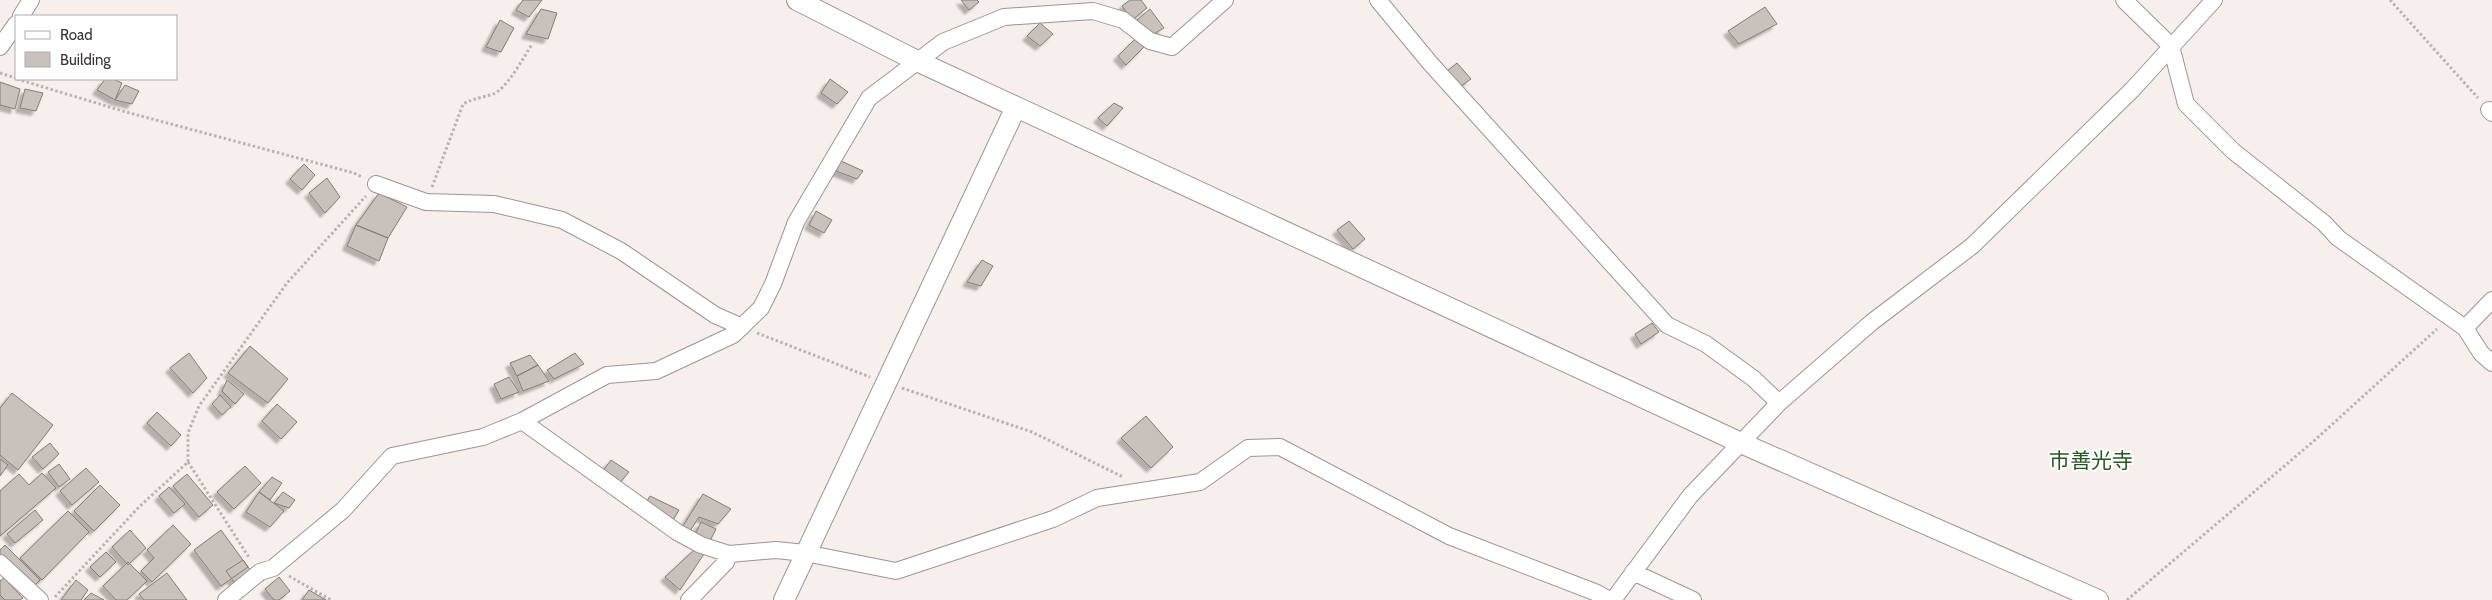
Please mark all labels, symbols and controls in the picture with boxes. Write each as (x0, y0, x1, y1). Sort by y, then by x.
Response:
legend (15, 15, 178, 80)
text: Road (60, 26, 93, 44)
text: Building (60, 51, 111, 69)
district label: 市善光寺 (2049, 448, 2133, 473)

